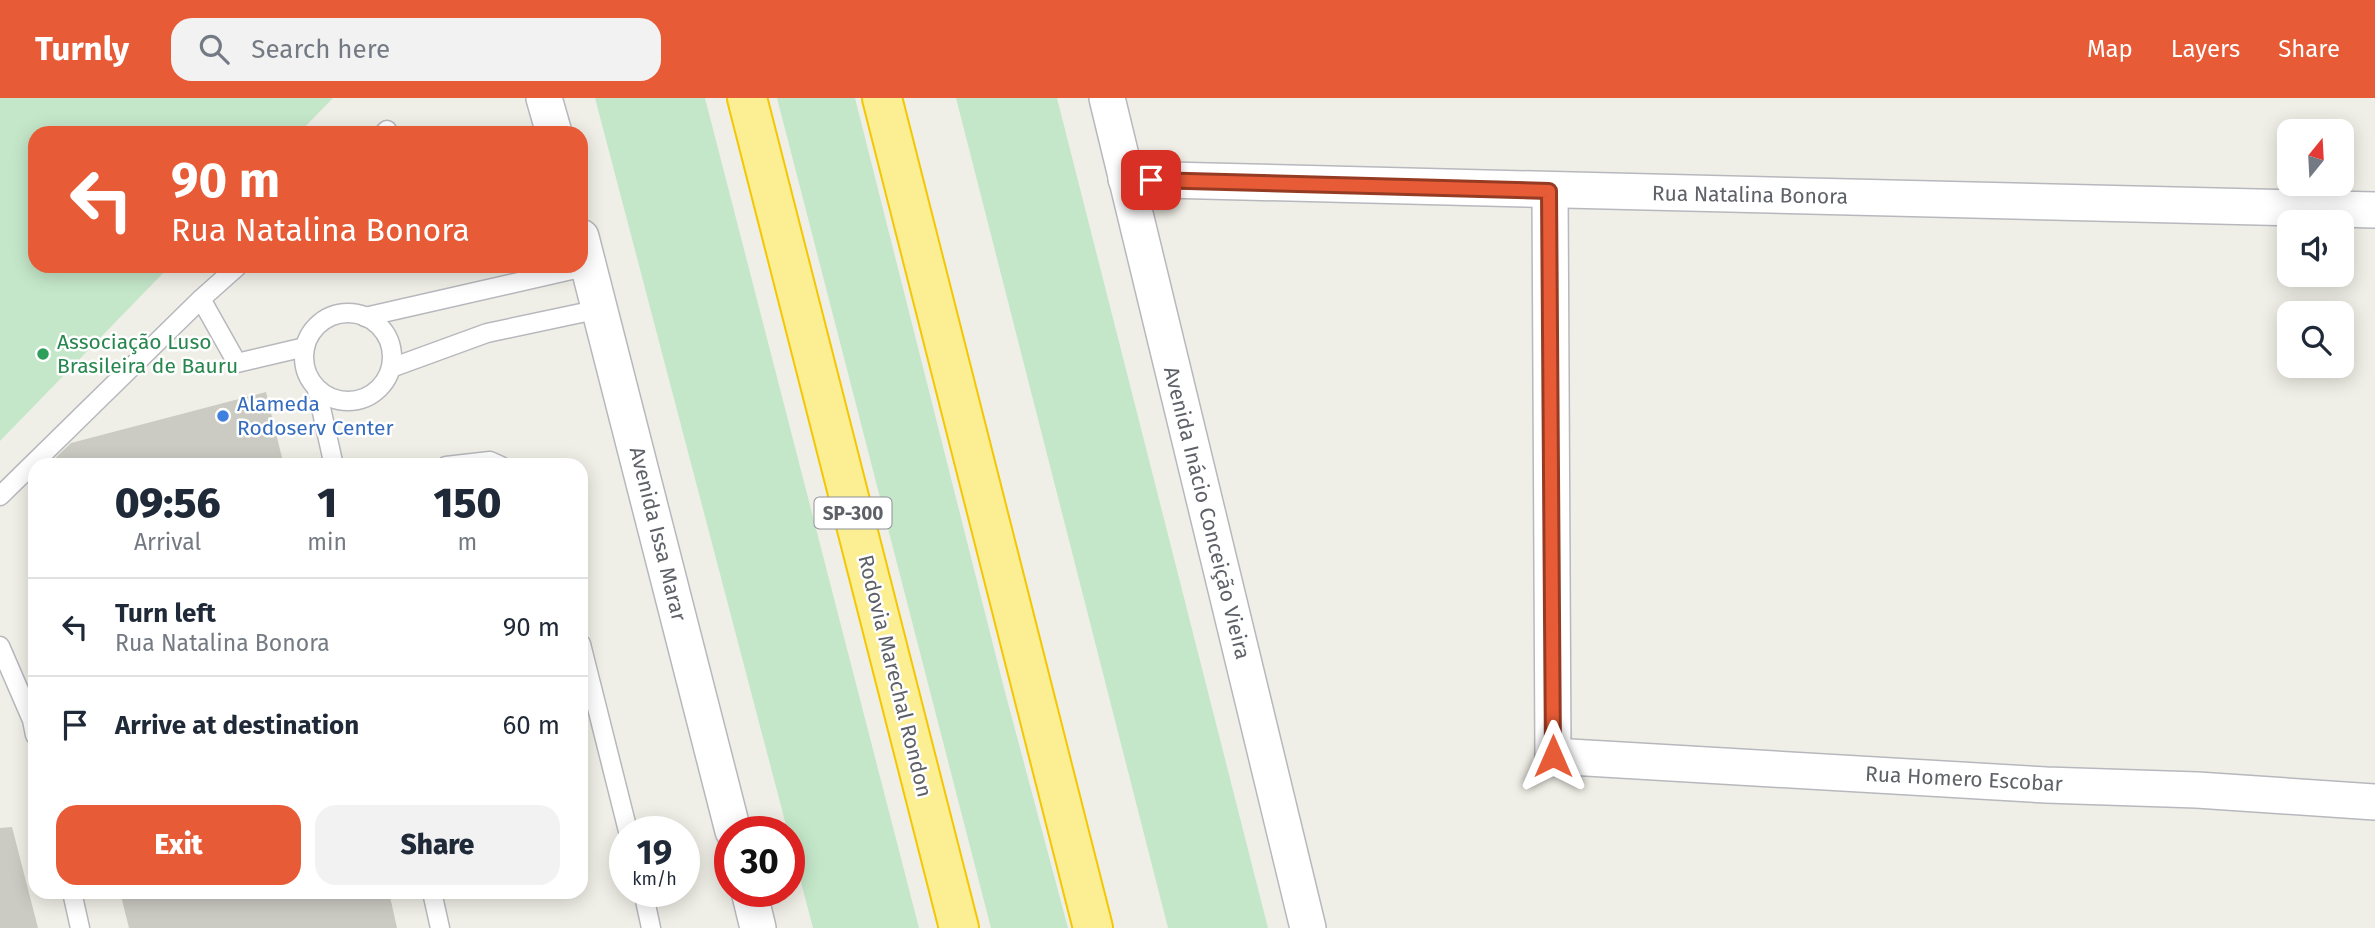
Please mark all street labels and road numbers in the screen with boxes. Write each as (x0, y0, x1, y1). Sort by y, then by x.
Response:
street label: Rua Natalina Bonora (1652, 180, 1848, 210)
street label: Avenida Inácio Conceição Vieira (1158, 364, 1256, 662)
street label: Avenida Issa Marar (624, 444, 692, 624)
road number: SP-300 (814, 498, 892, 528)
street label: Rodovia Marechal Rondon (852, 552, 938, 800)
street label: Rua Homero Escobar (1865, 761, 2063, 797)

